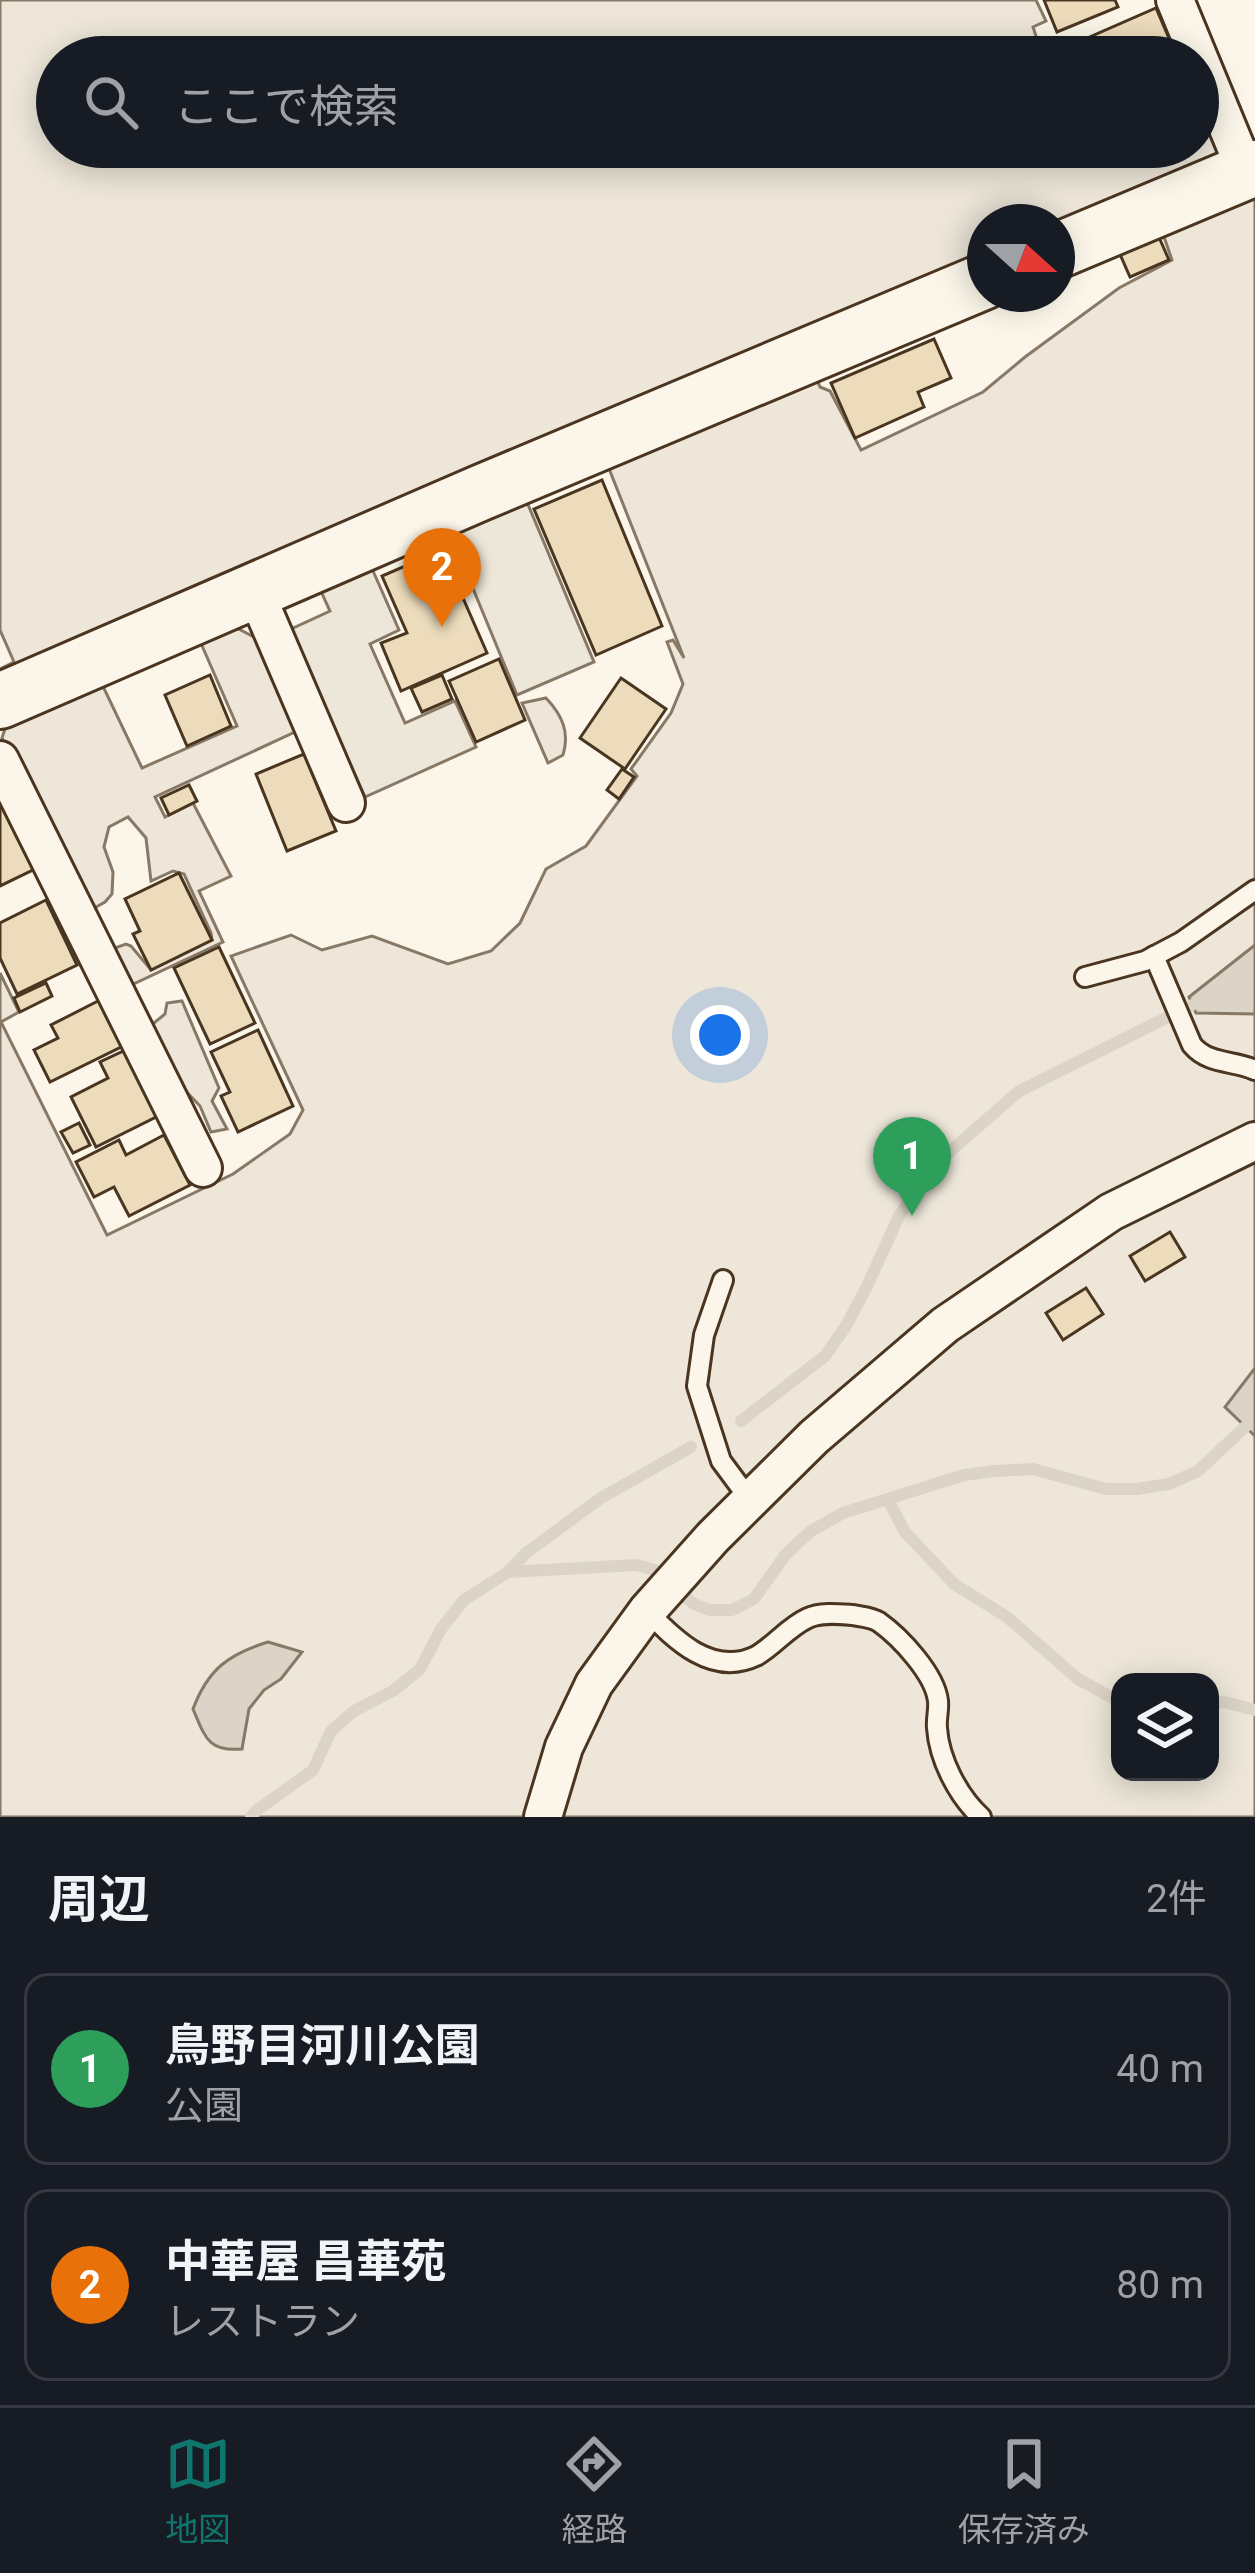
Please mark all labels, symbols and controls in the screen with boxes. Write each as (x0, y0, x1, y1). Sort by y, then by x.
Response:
search box (36, 36, 1219, 168)
icon: search (78, 69, 144, 135)
text: ここで検索 (174, 80, 399, 133)
north arrow (967, 204, 1075, 312)
pin: 2 (403, 528, 481, 627)
your location (690, 1005, 750, 1065)
pin: 1 (873, 1117, 951, 1216)
map controls (1111, 1673, 1219, 1781)
button: layers (1111, 1673, 1219, 1781)
text: 周辺 (48, 1870, 150, 1929)
text: 2件 (1146, 1876, 1207, 1922)
text: 鳥野目河川公園 (165, 2019, 480, 2072)
text: 1 (79, 2046, 101, 2092)
text: 40 m (1116, 2046, 1204, 2092)
text: 公園 (165, 2083, 243, 2129)
text: 中華屋 昌華苑 (165, 2235, 446, 2288)
text: 2 (79, 2262, 101, 2308)
text: 80 m (1116, 2262, 1204, 2308)
text: レストラン (165, 2299, 360, 2345)
tab: 地図 (165, 2431, 231, 2551)
tab: 経路 (561, 2431, 627, 2551)
tab: 保存済み (958, 2431, 1090, 2551)

